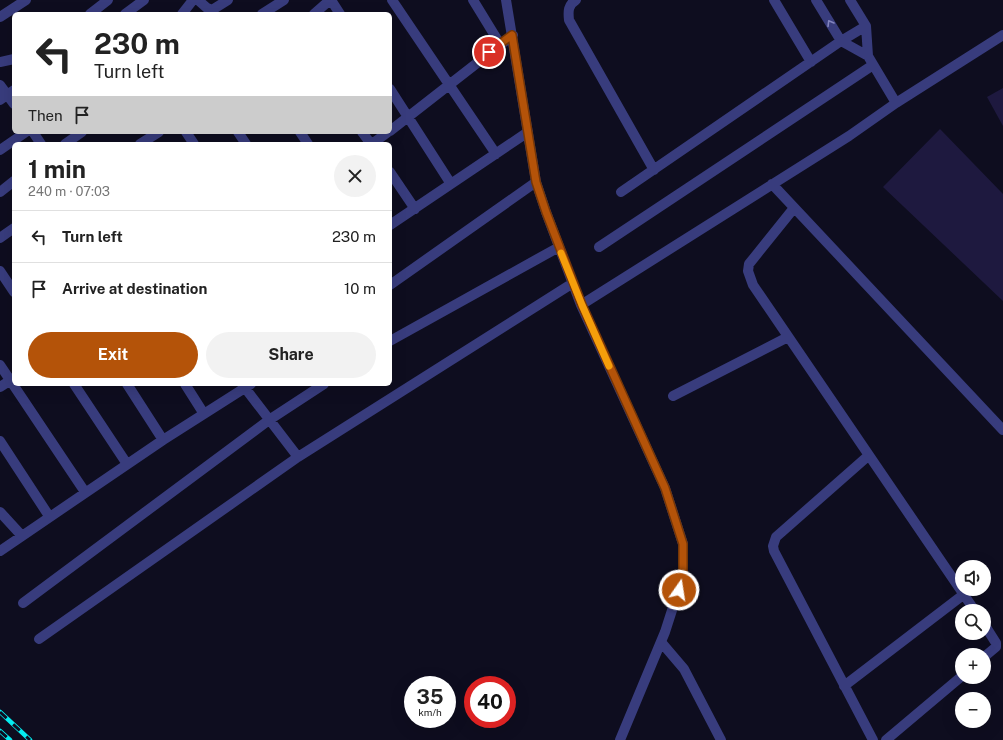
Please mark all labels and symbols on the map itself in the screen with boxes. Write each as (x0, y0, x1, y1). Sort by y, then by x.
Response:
one-way arrow (827, 20, 834, 27)
pin (472, 35, 506, 69)
position arrow (658, 569, 700, 611)
speed limit sign: 40 (464, 676, 516, 728)

